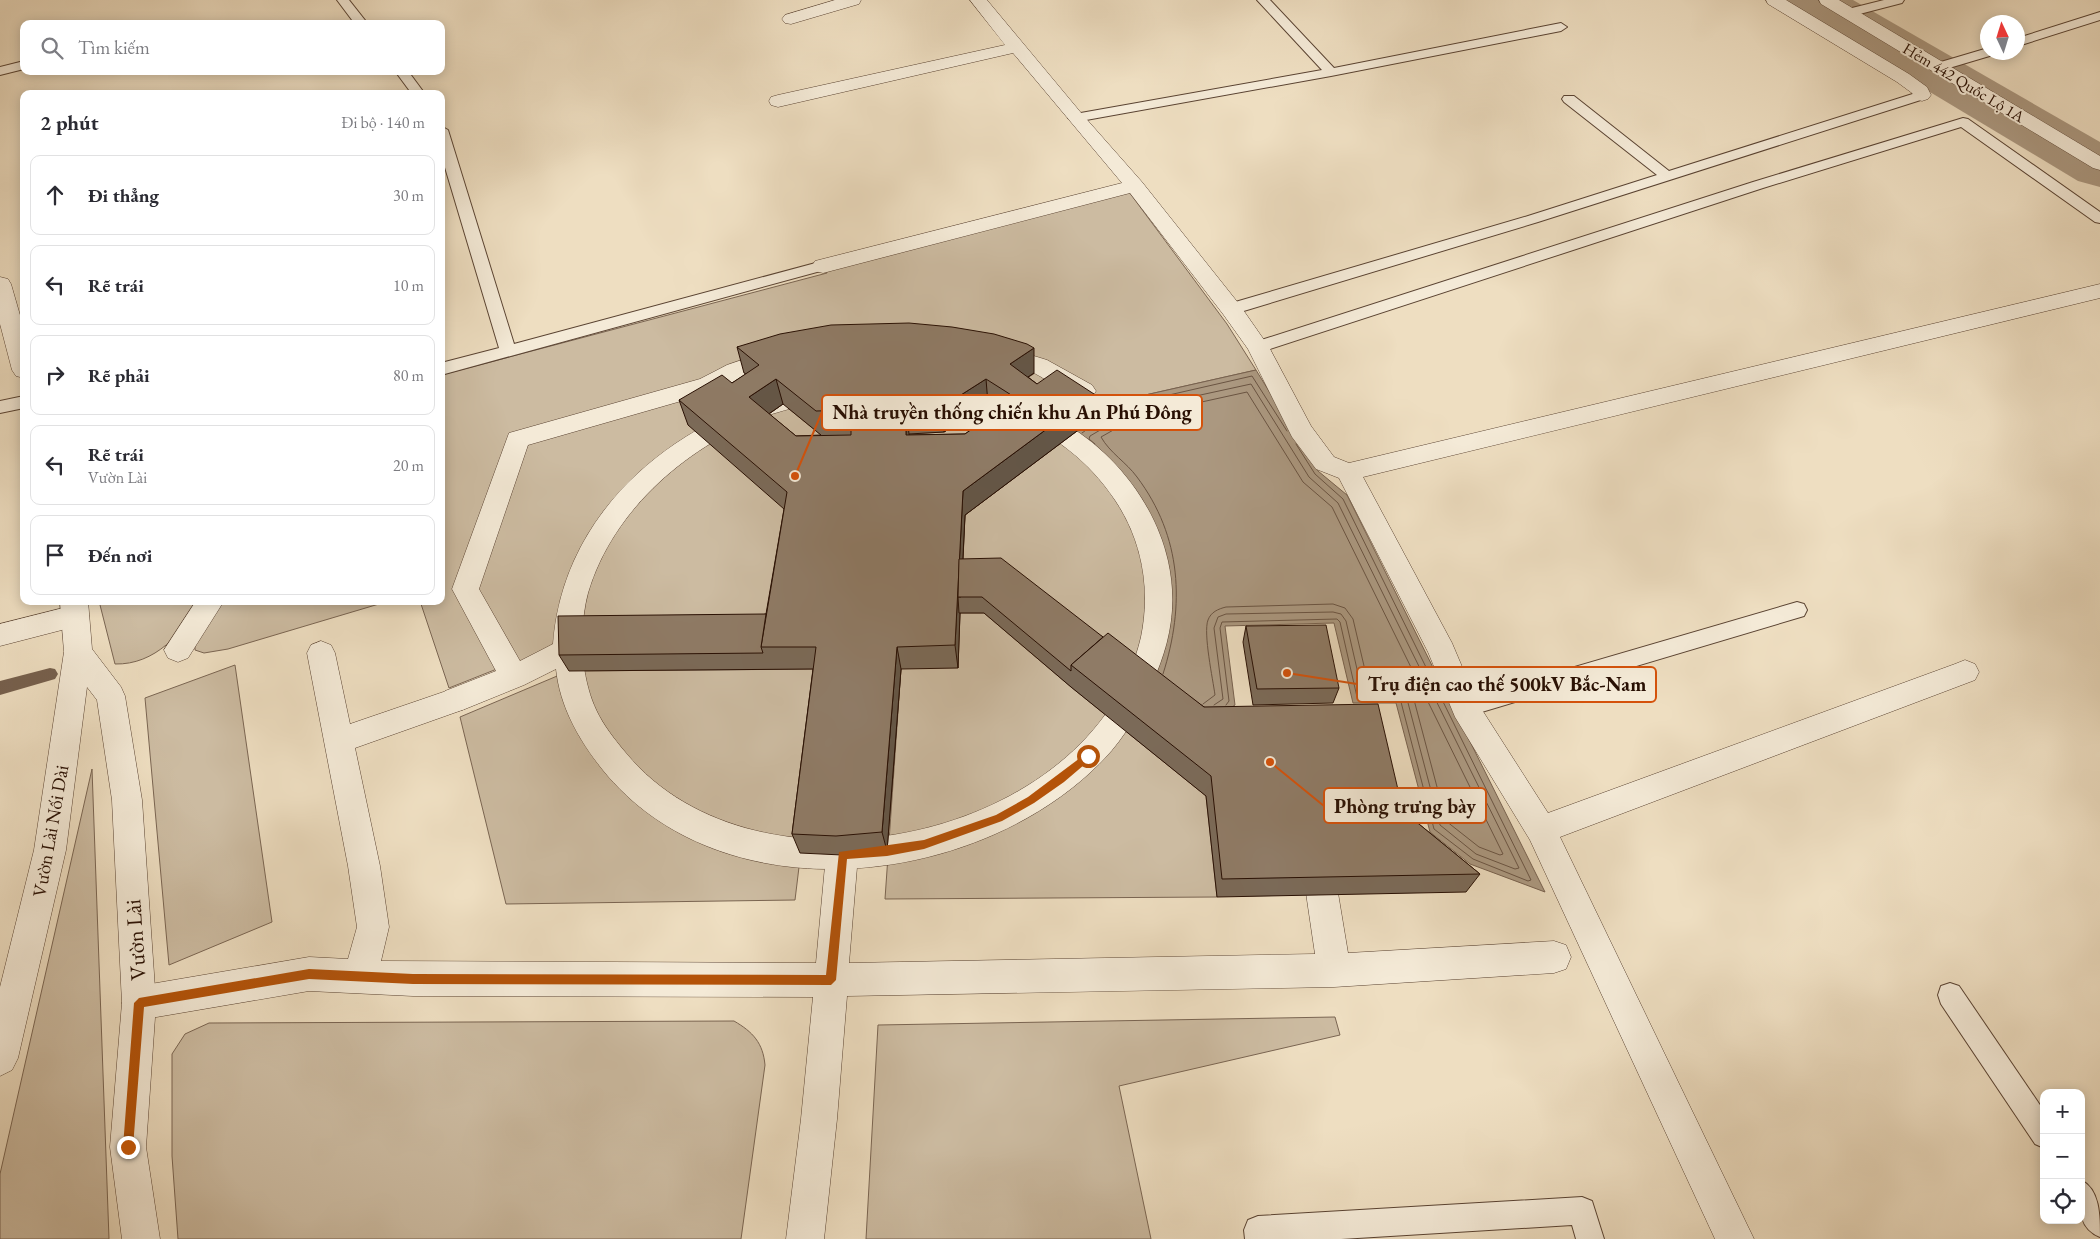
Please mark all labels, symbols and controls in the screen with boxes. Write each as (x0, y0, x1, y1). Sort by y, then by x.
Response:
north arrow (1980, 15, 2025, 60)
search box (20, 20, 445, 75)
icon: search (38, 34, 66, 62)
text: Tìm kiếm (78, 35, 150, 60)
street label: Hẻm 442 Quốc Lộ 1A (1899, 38, 2029, 128)
text: 2 phút (40, 109, 99, 136)
text: Đi bộ · 140 m (341, 112, 425, 133)
icon: ahead (41, 181, 69, 209)
text: Đi thẳng (88, 183, 159, 208)
text: 30 m (393, 185, 424, 206)
icon: left (41, 271, 69, 299)
text: Rẽ trái (88, 273, 144, 298)
text: 10 m (393, 275, 424, 296)
icon: right (41, 361, 69, 389)
text: Rẽ phải (88, 363, 150, 388)
text: 80 m (393, 365, 424, 386)
callout: Nhà truyền thống chiến khu An Phú Đông (822, 395, 1202, 430)
text: Nhà truyền thống chiến khu An Phú Đông (832, 399, 1193, 425)
text: Rẽ trái (88, 442, 144, 467)
icon: left (41, 451, 69, 479)
text: 20 m (393, 455, 424, 476)
text: Vườn Lài (88, 467, 147, 488)
icon: arrive (41, 541, 69, 569)
text: Đến nơi (88, 543, 152, 568)
callout: Trụ điện cao thế 500kV Bắc-Nam (1357, 667, 1656, 702)
text: Trụ điện cao thế 500kV Bắc-Nam (1368, 671, 1646, 697)
route start (1077, 745, 1100, 768)
street label: Vườn Lài Nối Dài (27, 763, 74, 899)
callout: Phòng trưng bày (1324, 788, 1486, 823)
text: Phòng trưng bày (1334, 793, 1476, 819)
street label: Vườn Lài (118, 898, 153, 982)
map controls (2040, 1089, 2085, 1224)
button: + (2040, 1089, 2085, 1134)
button: − (2040, 1134, 2085, 1179)
route end (117, 1136, 140, 1159)
button: locate (2040, 1179, 2085, 1224)

